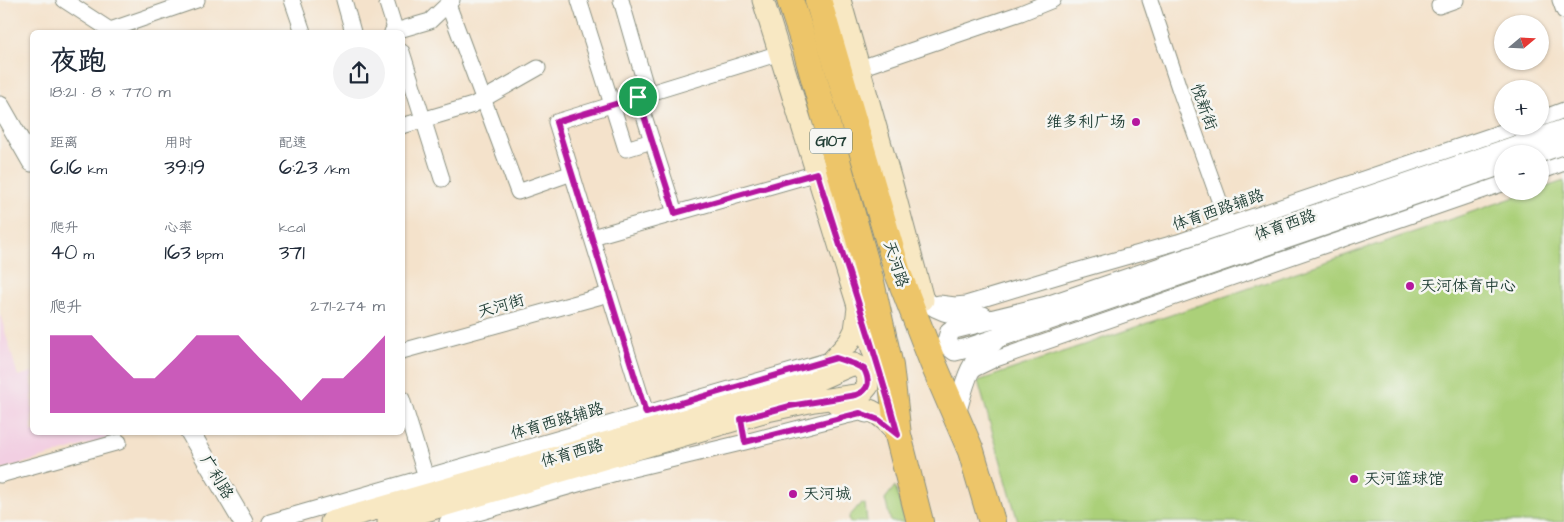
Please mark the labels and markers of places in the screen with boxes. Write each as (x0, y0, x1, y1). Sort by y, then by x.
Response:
pin (617, 76, 659, 118)
place label: 维多利广场 (1046, 111, 1126, 133)
marker: 维多利广场 (1130, 116, 1142, 128)
place label: 天河体育中心 (1420, 275, 1516, 297)
marker: 天河体育中心 (1404, 280, 1416, 292)
place label: 天河篮球馆 (1364, 468, 1444, 490)
marker: 天河篮球馆 (1348, 473, 1360, 485)
place label: 天河城 (803, 483, 851, 505)
marker: 天河城 (787, 488, 799, 500)

